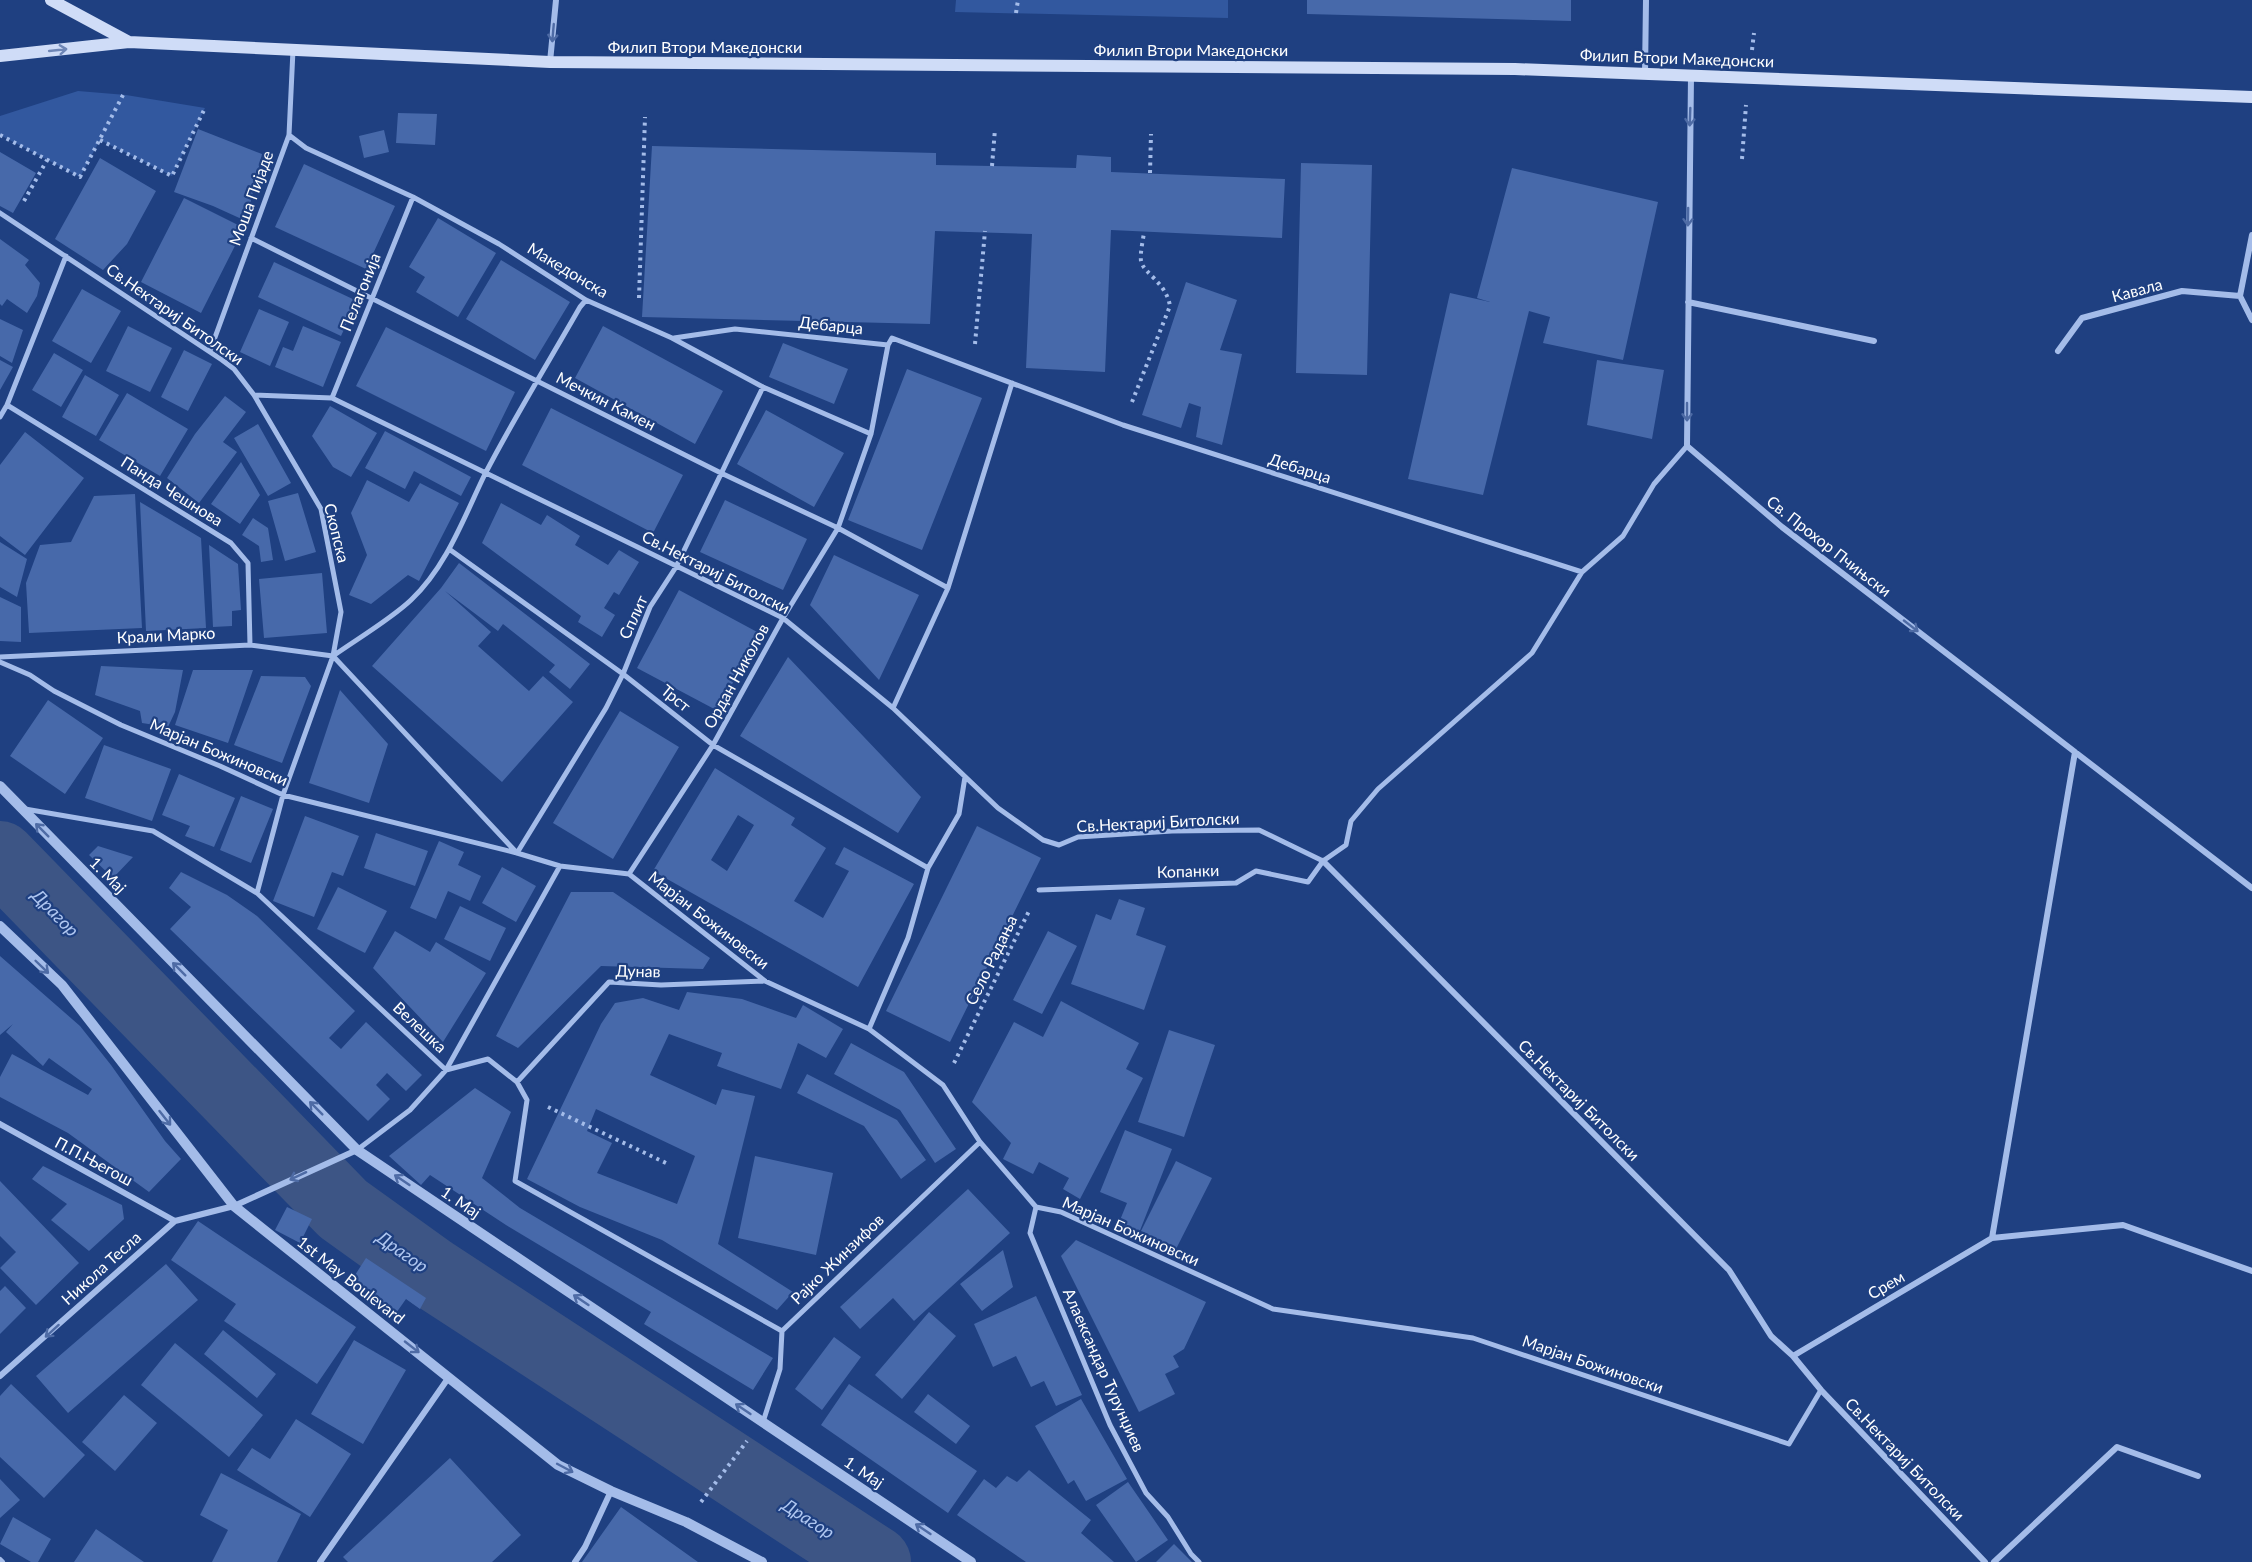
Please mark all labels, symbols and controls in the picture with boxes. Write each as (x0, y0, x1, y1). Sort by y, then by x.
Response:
one-way arrow (547, 23, 558, 43)
street label: Филип Втори Македонски (608, 37, 802, 56)
street label: Филип Втори Македонски (1094, 40, 1288, 59)
one-way arrow (48, 44, 68, 55)
street label: Филип Втори Македонски (1580, 45, 1774, 70)
one-way arrow (1684, 107, 1696, 127)
street label: Моша Пијаде (225, 148, 277, 248)
one-way arrow (1682, 207, 1694, 227)
street label: Македонска (525, 238, 612, 301)
street label: Пелагонија (335, 250, 384, 334)
street label: Св.Нектариј Битолски (103, 259, 248, 368)
street label: Кавала (2109, 274, 2164, 305)
street label: Дебарца (798, 312, 864, 337)
street label: Мечкин Камен (553, 367, 659, 434)
one-way arrow (1681, 402, 1693, 422)
street label: Дебарца (1267, 449, 1334, 487)
street label: Панда Чешнова (118, 452, 227, 529)
street label: Св. Прохор Пчињски (1763, 491, 1895, 600)
street label: Скопска (321, 501, 354, 565)
street label: Св.Нектариј Битолски (639, 526, 793, 617)
street label: Сплит (614, 592, 651, 642)
street label: Ордан Николов (699, 620, 772, 731)
one-way arrow (1902, 620, 1918, 632)
street label: Крали Марко (116, 622, 216, 647)
street label: Трст (658, 680, 695, 715)
street label: Марјан Божиновски (147, 714, 291, 789)
street label: Св.Нектариј Битолски (1076, 808, 1240, 835)
one-way arrow (35, 823, 50, 837)
street label: 1. Мај (86, 853, 130, 897)
street label: Копанки (1156, 860, 1220, 881)
street label: Марјан Божиновски (645, 867, 773, 973)
water label: Драгор (27, 883, 84, 941)
street label: Село Радања (961, 912, 1020, 1008)
one-way arrow (35, 959, 50, 974)
street label: Дунав (615, 961, 661, 980)
one-way arrow (172, 962, 187, 977)
street label: Велешка (390, 997, 451, 1056)
street label: Св.Нектариј Битолски (1515, 1035, 1644, 1164)
one-way arrow (309, 1101, 323, 1116)
one-way arrow (159, 1109, 172, 1125)
street label: П.П.Његош (52, 1132, 136, 1189)
one-way arrow (290, 1171, 308, 1183)
one-way arrow (394, 1174, 411, 1186)
street label: 1. Мај (438, 1182, 485, 1222)
street label: Марјан Божиновски (1060, 1192, 1203, 1269)
street label: Рајко Жинзифов (786, 1210, 887, 1308)
water label: Драгор (372, 1225, 433, 1277)
street label: Никола Тесла (57, 1227, 144, 1308)
street label: 1st May Boulevard (294, 1232, 409, 1327)
street label: Срем (1864, 1267, 1908, 1303)
street label: Алаександар Турунџиев (1060, 1285, 1149, 1455)
one-way arrow (573, 1294, 590, 1307)
one-way arrow (44, 1324, 59, 1338)
street label: Марјан Божиновски (1520, 1330, 1666, 1397)
one-way arrow (404, 1340, 420, 1353)
street label: Св.Нектариј Битолски (1842, 1393, 1969, 1524)
one-way arrow (735, 1403, 752, 1415)
street label: 1. Мај (841, 1452, 888, 1492)
one-way arrow (555, 1463, 573, 1474)
water label: Драгор (777, 1493, 839, 1543)
one-way arrow (914, 1523, 931, 1536)

